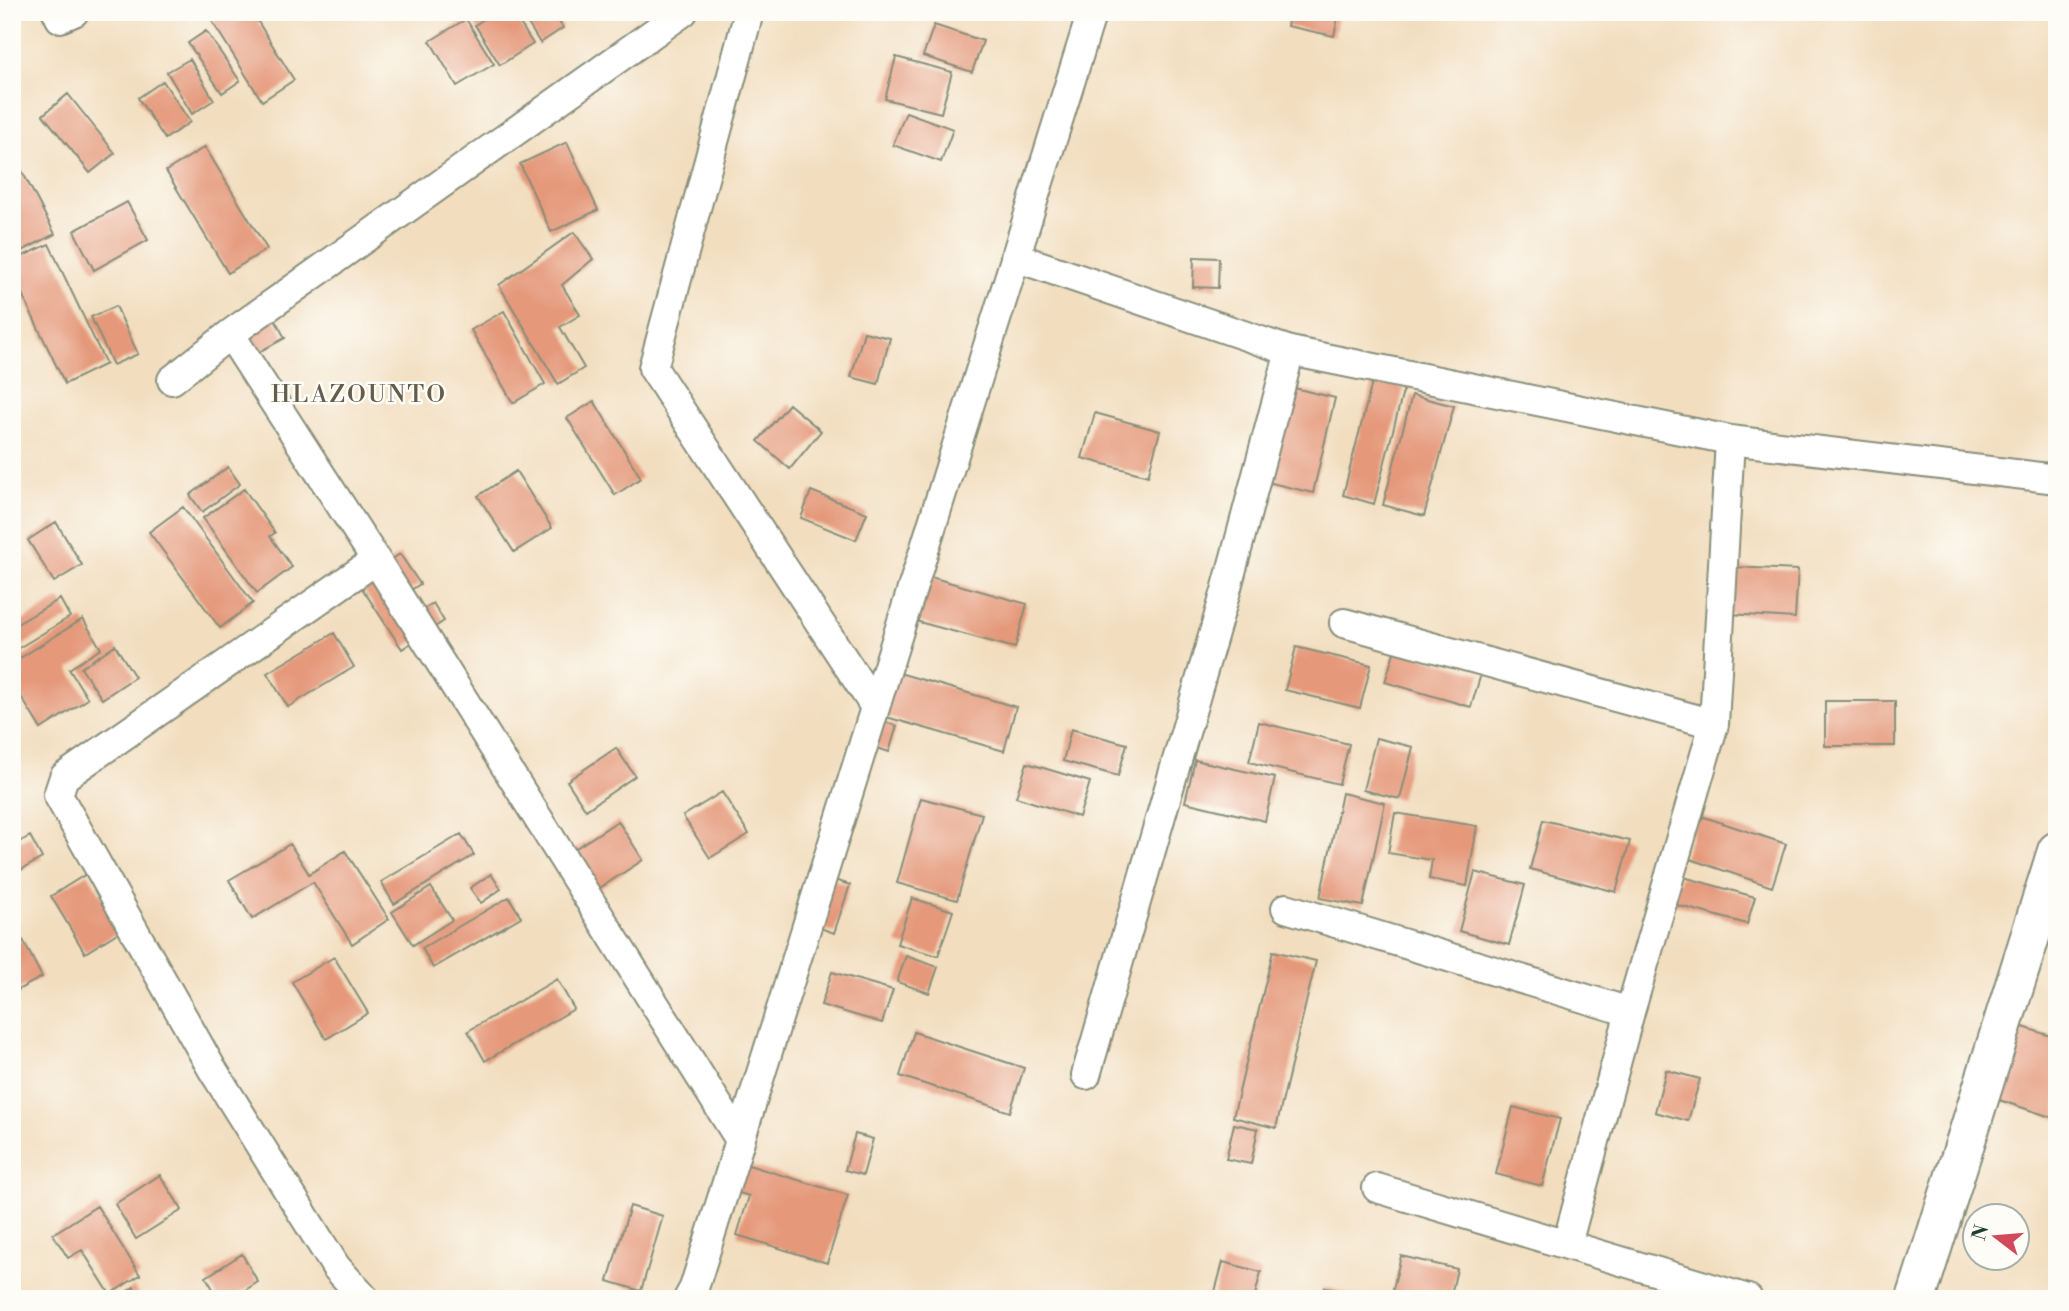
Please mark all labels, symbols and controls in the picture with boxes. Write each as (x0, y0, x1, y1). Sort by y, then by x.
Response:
district label: HLAZOUNTO (271, 380, 447, 410)
north arrow (1960, 1202, 2030, 1272)
text: N (1967, 1222, 1994, 1243)

